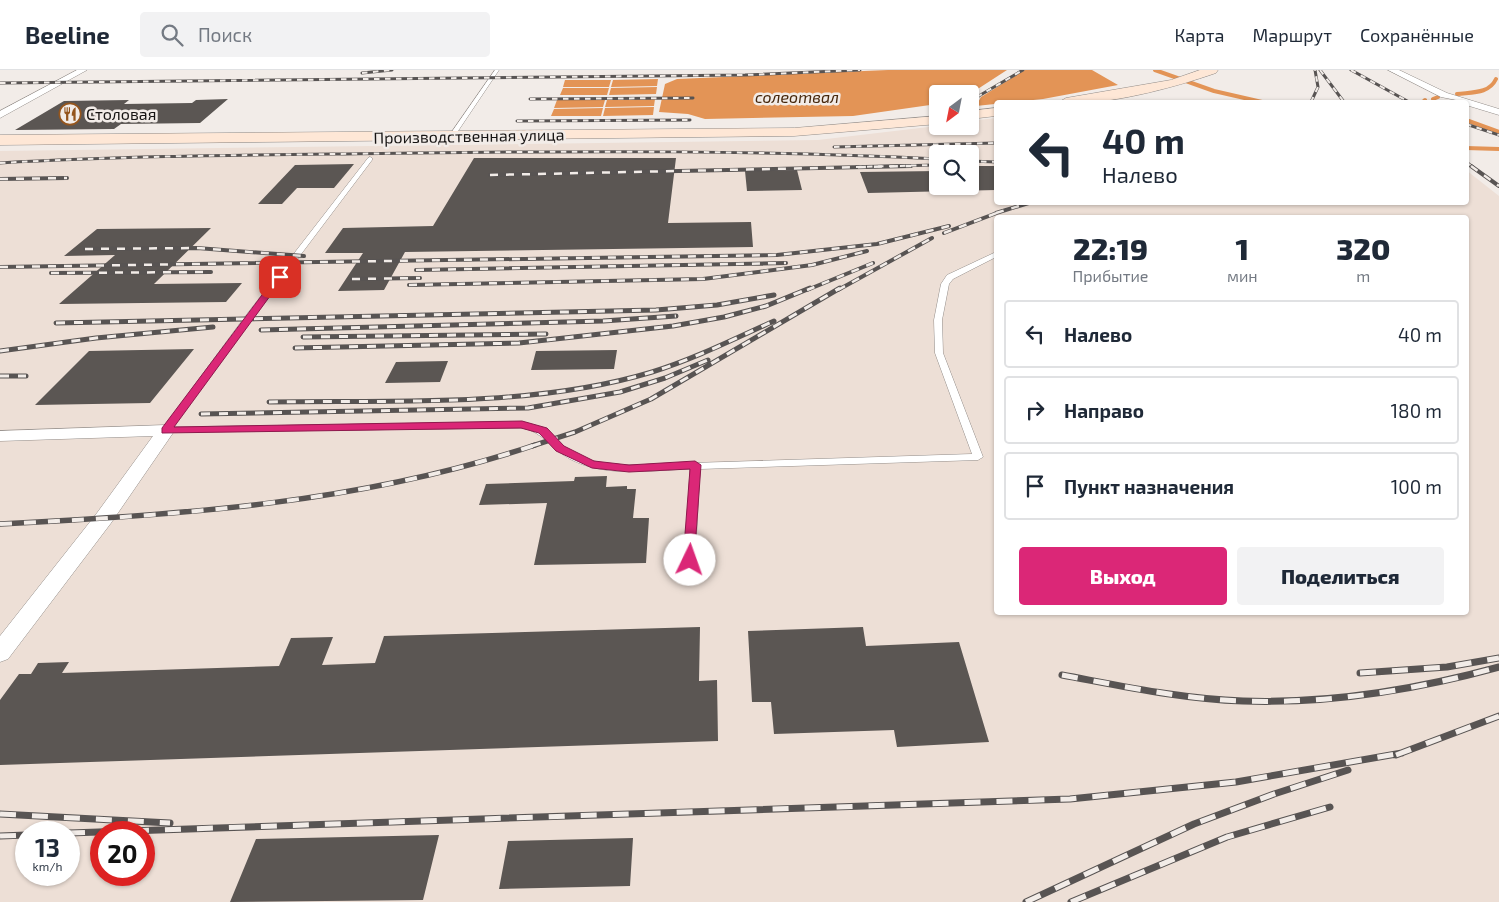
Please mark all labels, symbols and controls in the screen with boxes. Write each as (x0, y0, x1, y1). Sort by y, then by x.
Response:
search box (140, 12, 490, 57)
text: Beeline (25, 20, 110, 49)
icon: search (158, 21, 186, 49)
text: Поиск (198, 23, 252, 46)
text: Карта (1174, 24, 1224, 46)
text: Маршрут (1252, 24, 1332, 46)
text: Сохранённые (1360, 24, 1474, 46)
north arrow (929, 85, 979, 135)
map controls (929, 85, 979, 195)
water label: солеотвал (755, 87, 839, 106)
restaurant icon: Cтоловая (58, 102, 82, 126)
place label: Cтоловая (86, 104, 156, 123)
text: 40 m (1102, 119, 1185, 161)
icon: left (1019, 120, 1084, 185)
street label: Производственная улица (373, 124, 565, 148)
button: search (929, 145, 979, 195)
text: Налево (1102, 161, 1178, 187)
text: 22:19 (1073, 230, 1148, 266)
text: 1 (1236, 230, 1249, 266)
text: 320 (1336, 230, 1390, 266)
pin (259, 256, 301, 298)
icon: arrive (266, 263, 294, 291)
text: Прибытие (1072, 266, 1149, 285)
text: мин (1227, 266, 1258, 285)
text: m (1356, 266, 1370, 285)
icon: left (1021, 320, 1049, 348)
text: Налево (1064, 323, 1132, 346)
text: 40 m (1398, 323, 1442, 346)
icon: right (1021, 396, 1049, 424)
text: Направо (1064, 399, 1144, 422)
text: 180 m (1391, 399, 1442, 422)
icon: arrive (1021, 472, 1049, 500)
text: Пункт назначения (1064, 475, 1234, 498)
text: 100 m (1391, 475, 1442, 498)
position arrow (663, 533, 715, 585)
button: Выход (1019, 547, 1227, 605)
button: Поделиться (1237, 547, 1444, 605)
speed limit sign: 20 (90, 821, 155, 886)
text: 13 (35, 832, 60, 862)
text: km/h (33, 859, 62, 873)

